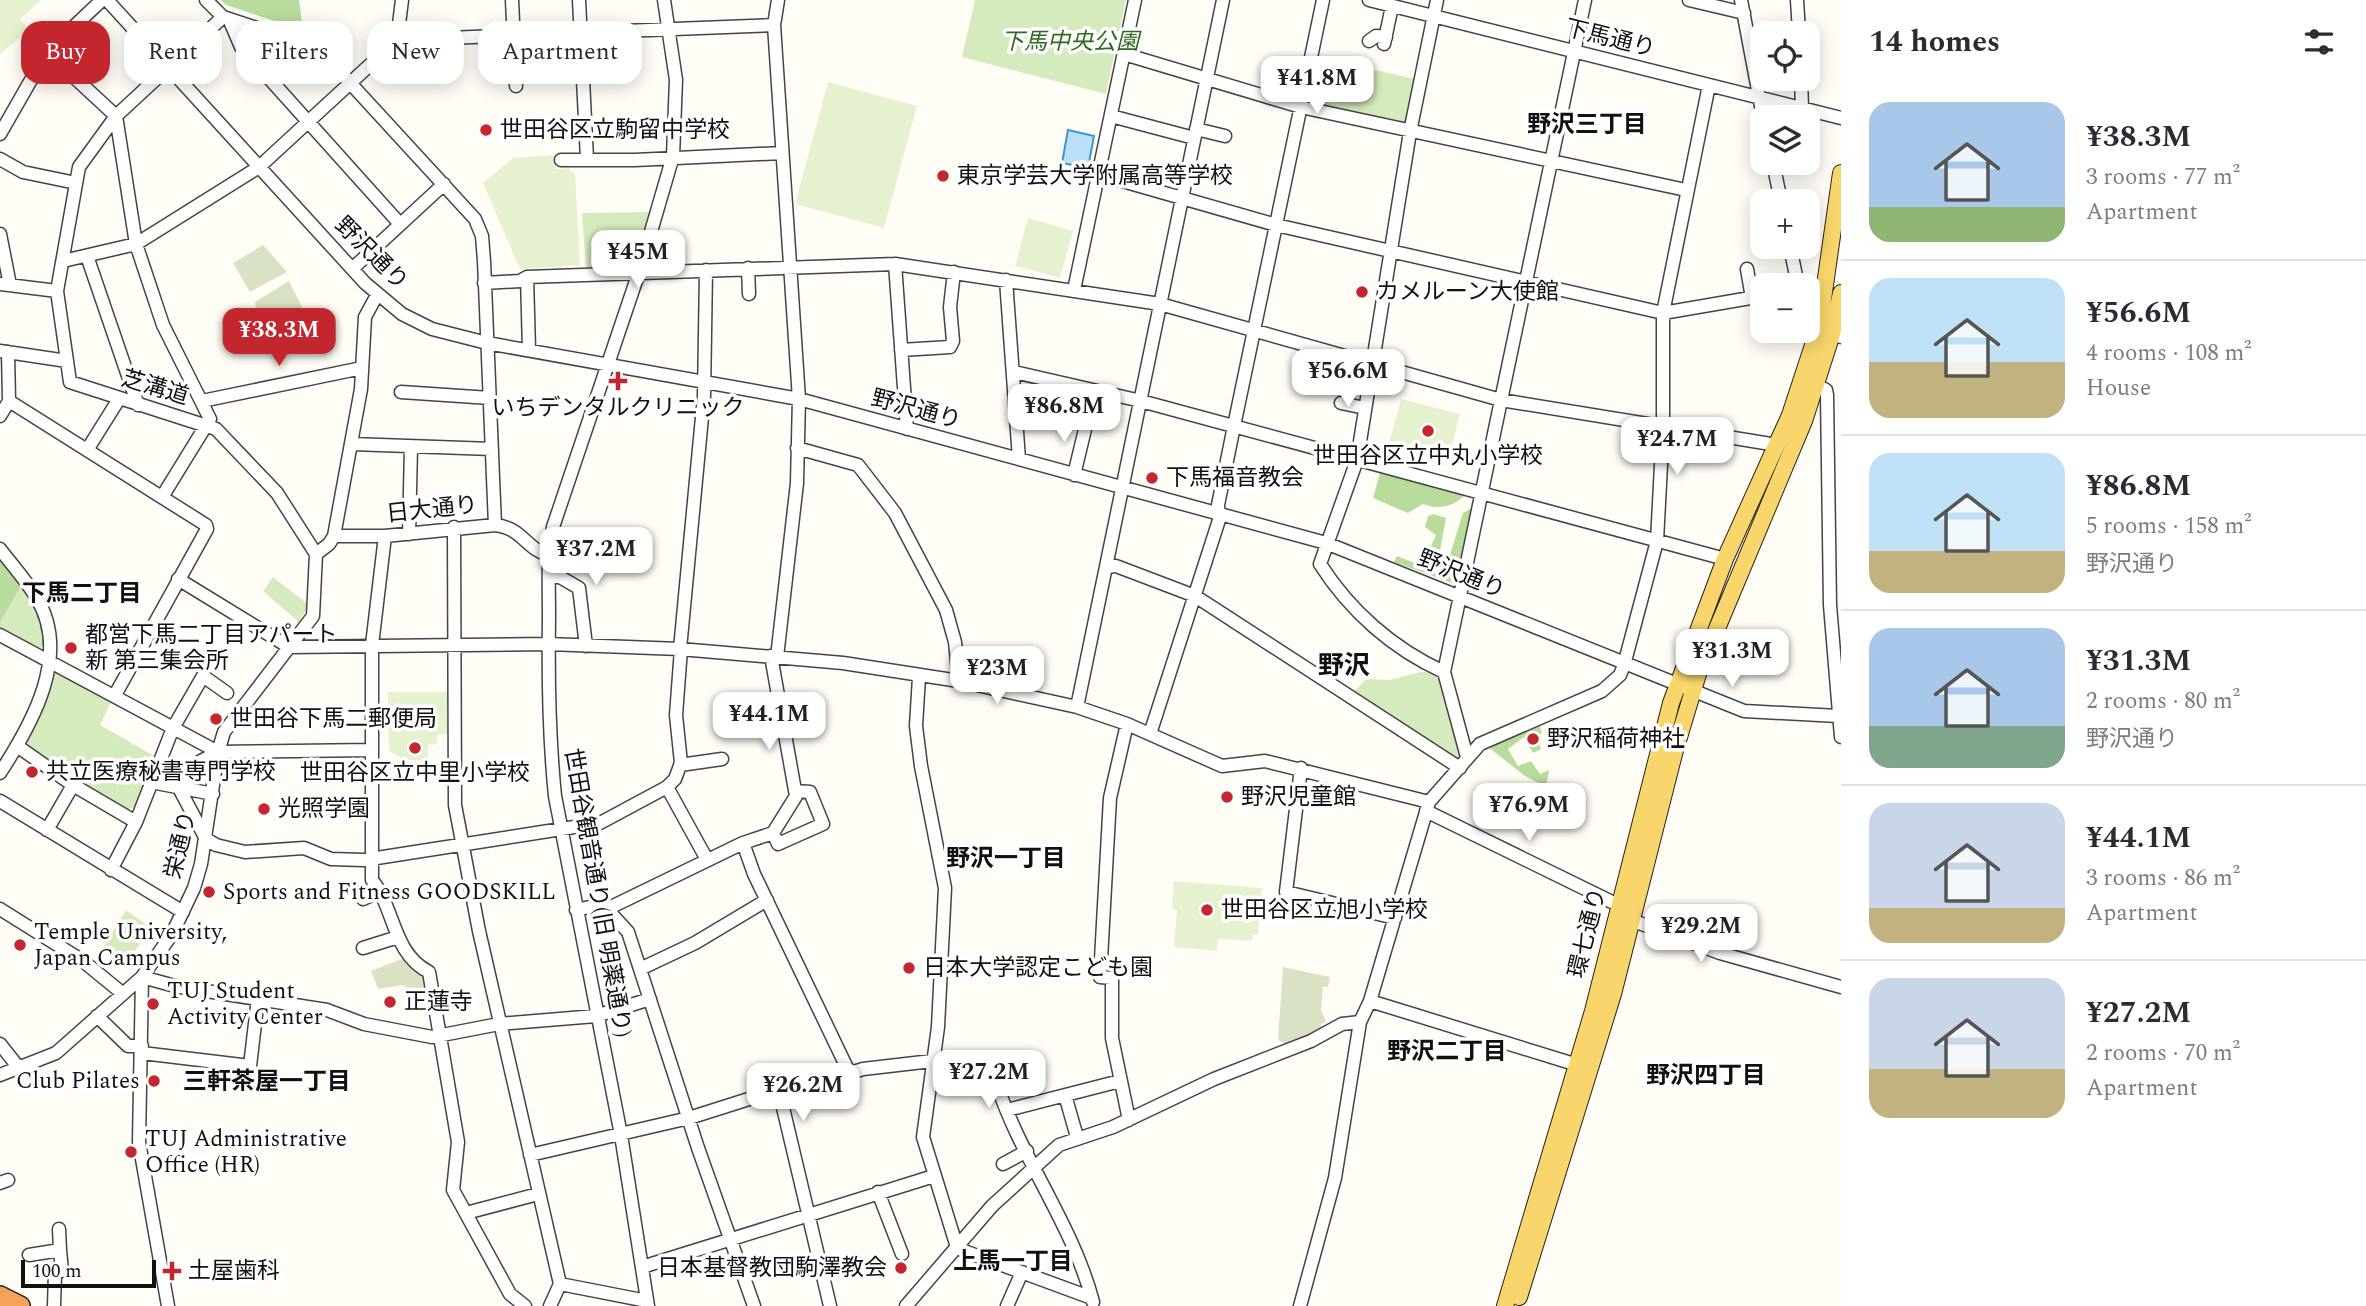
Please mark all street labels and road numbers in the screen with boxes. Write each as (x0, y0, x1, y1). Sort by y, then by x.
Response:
street label: 下馬通り (1561, 11, 1659, 67)
street label: 野沢通り (326, 209, 416, 299)
street label: 芝溝道 (117, 361, 193, 415)
street label: 野沢通り (867, 381, 965, 439)
street label: 日大通り (384, 488, 480, 532)
street label: 野沢通り (1412, 542, 1510, 608)
street label: 世田谷観音通り(旧 明薬通り) (554, 746, 640, 1040)
street label: 栄通り (156, 807, 206, 883)
street label: 環七通り (1560, 884, 1616, 982)

